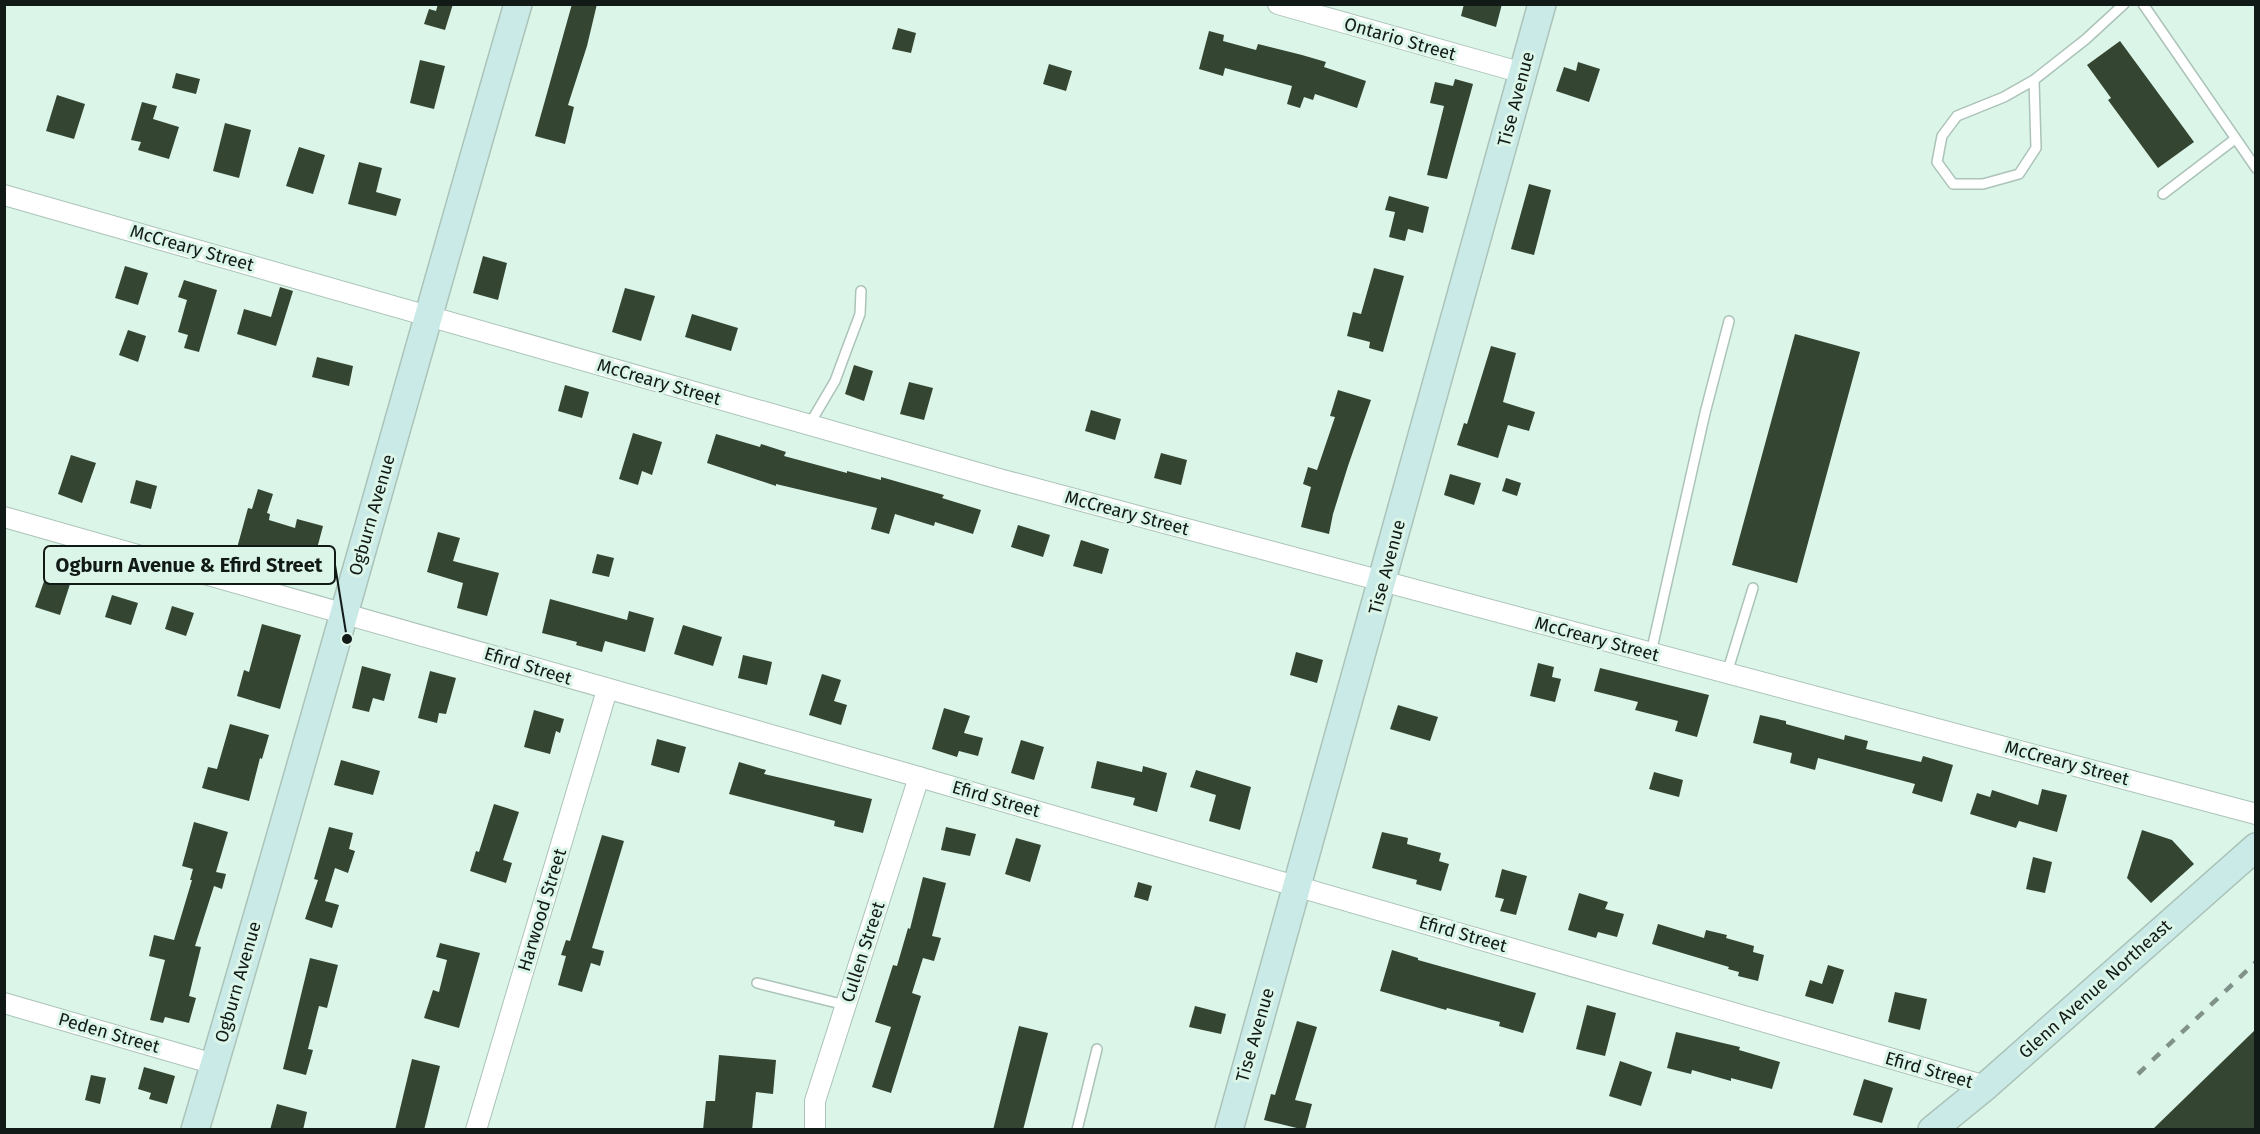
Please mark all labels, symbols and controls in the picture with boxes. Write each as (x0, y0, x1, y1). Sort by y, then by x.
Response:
street label: Ontario Street (1342, 13, 1459, 66)
street label: Tise Avenue (1493, 49, 1539, 149)
street label: McCreary Street (128, 220, 257, 276)
street label: McCreary Street (595, 354, 724, 410)
street label: Ogburn Avenue (344, 452, 400, 578)
street label: McCreary Street (1062, 486, 1192, 540)
street label: Tise Avenue (1364, 517, 1410, 617)
callout: Ogburn Avenue & Efird Street (44, 546, 335, 584)
text: Ogburn Avenue & Efird Street (56, 553, 323, 577)
street label: McCreary Street (1532, 612, 1662, 666)
street label: Efird Street (482, 642, 575, 690)
street label: McCreary Street (2002, 736, 2132, 790)
street label: Efird Street (950, 776, 1043, 822)
street label: Harwood Street (513, 845, 571, 974)
street label: Cullen Street (836, 898, 890, 1005)
street label: Efird Street (1417, 911, 1510, 957)
street label: Glenn Avenue Northeast (2014, 914, 2176, 1063)
street label: Ogburn Avenue (210, 919, 266, 1045)
street label: Tise Avenue (1231, 985, 1279, 1085)
street label: Peden Street (56, 1008, 163, 1058)
street label: Efird Street (1883, 1047, 1976, 1093)

